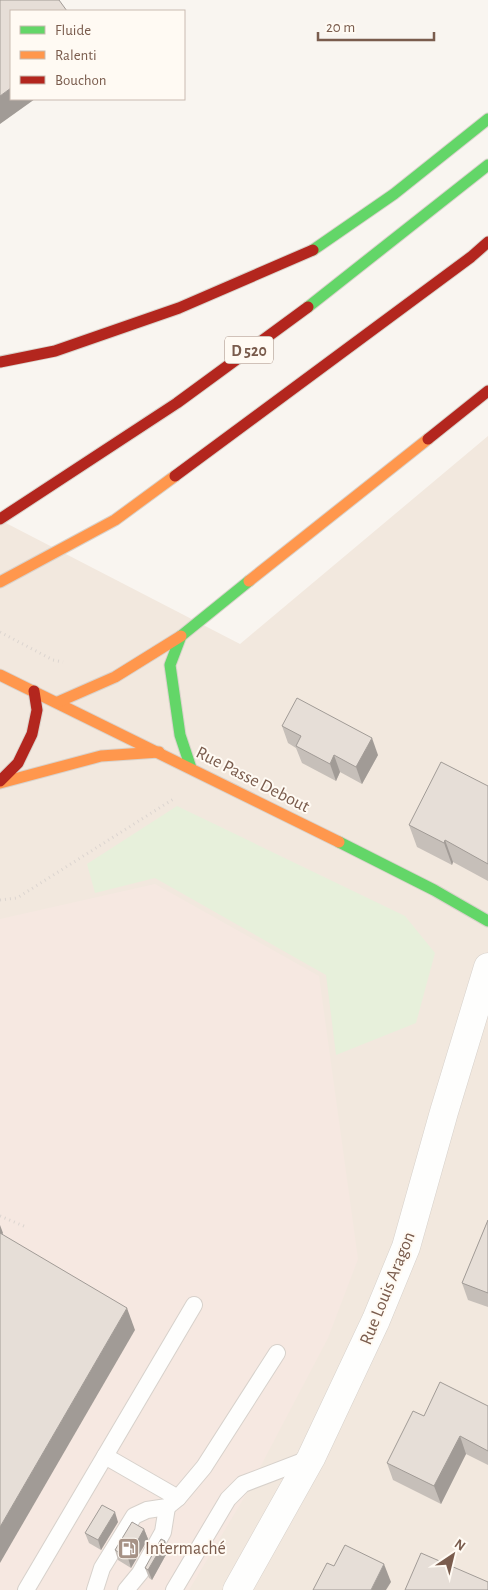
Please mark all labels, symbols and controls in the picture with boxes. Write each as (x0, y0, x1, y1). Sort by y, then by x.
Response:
legend (10, 10, 185, 100)
scale bar (318, 10, 434, 42)
text: 20 m (326, 20, 355, 35)
text: Fluide (55, 23, 91, 38)
text: Ralenti (55, 48, 97, 63)
text: Bouchon (55, 73, 106, 88)
road number: D 520 (225, 336, 273, 364)
street label: Rue Passe Debout (193, 744, 312, 816)
street label: Rue Louis Aragon (357, 1229, 419, 1347)
north arrow (428, 1530, 478, 1580)
fuel station icon: Intermaché (117, 1536, 141, 1560)
text: N (452, 1537, 468, 1554)
place label: Intermaché (145, 1540, 226, 1558)

